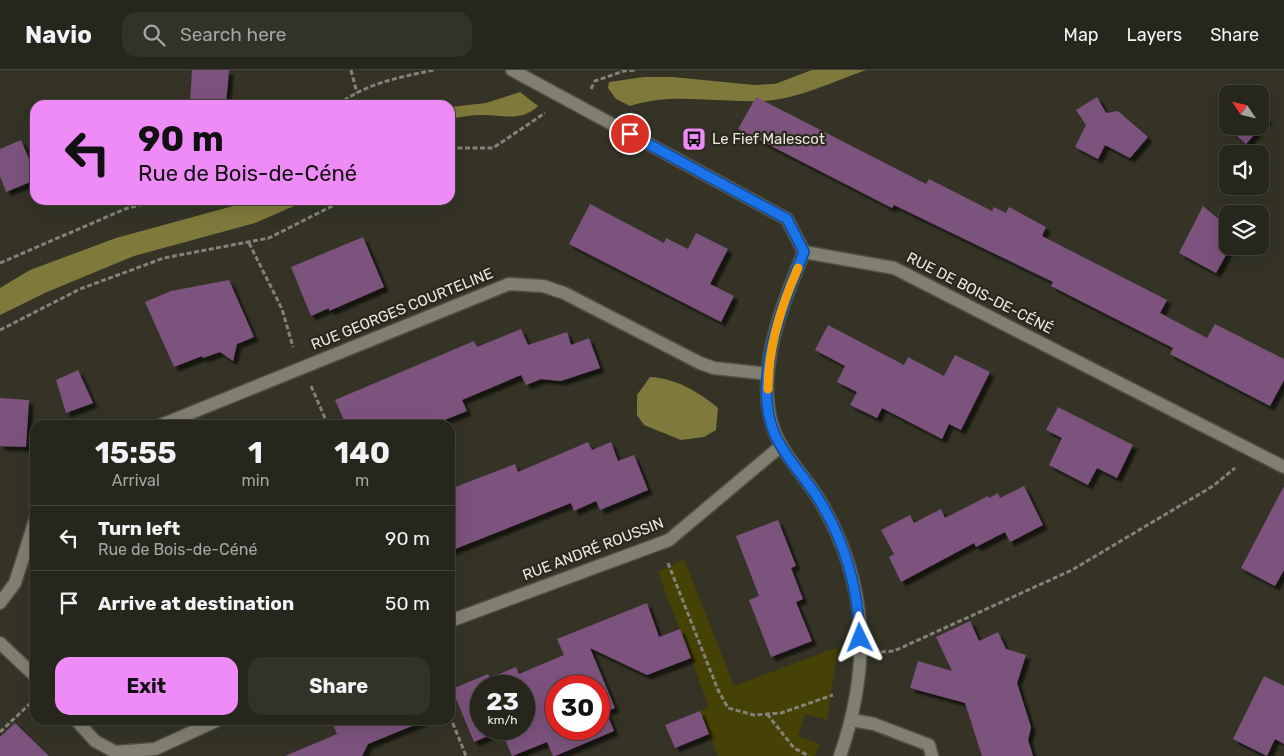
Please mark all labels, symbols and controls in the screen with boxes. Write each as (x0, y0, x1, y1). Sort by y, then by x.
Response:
search box (122, 12, 472, 57)
text: Navio (25, 21, 92, 49)
icon: search (140, 21, 168, 49)
text: Search here (180, 23, 286, 46)
text: Map (1064, 24, 1099, 46)
text: Layers (1127, 24, 1182, 46)
text: Share (1210, 24, 1259, 46)
north arrow (1219, 85, 1269, 135)
map controls (1219, 85, 1269, 255)
pin (609, 113, 651, 155)
text: 90 m (138, 118, 224, 160)
icon: left (55, 120, 120, 185)
icon: arrive (616, 120, 644, 148)
bus stop icon: Le Fief Malescot (681, 126, 707, 152)
place label: Le Fief Malescot (712, 130, 825, 148)
button: sound (1219, 145, 1269, 195)
text: Rue de Bois-de-Céné (138, 160, 357, 187)
button: layers (1219, 205, 1269, 255)
street label: RUE DE BOIS-DE-CÉNÉ (904, 248, 1056, 338)
street label: RUE GEORGES COURTELINE (308, 264, 496, 354)
text: 15:55 (95, 435, 177, 471)
text: 1 (248, 435, 263, 471)
text: 140 (334, 435, 390, 471)
text: Arrival (112, 471, 160, 490)
text: min (242, 471, 269, 490)
text: m (355, 471, 369, 490)
street label: RUE ANDRÉ ROUSSIN (520, 514, 666, 584)
text: Turn left (98, 517, 180, 540)
icon: left (55, 524, 83, 552)
text: 90 m (385, 527, 430, 550)
text: Rue de Bois-de-Céné (98, 540, 257, 559)
icon: arrive (55, 589, 83, 617)
text: Arrive at destination (98, 592, 294, 615)
text: 50 m (385, 592, 430, 615)
position arrow (833, 611, 885, 663)
button: Exit (55, 657, 238, 715)
button: Share (248, 657, 430, 715)
speed limit sign: 30 (545, 675, 610, 740)
text: 23 (486, 687, 519, 716)
text: km/h (488, 713, 517, 727)

